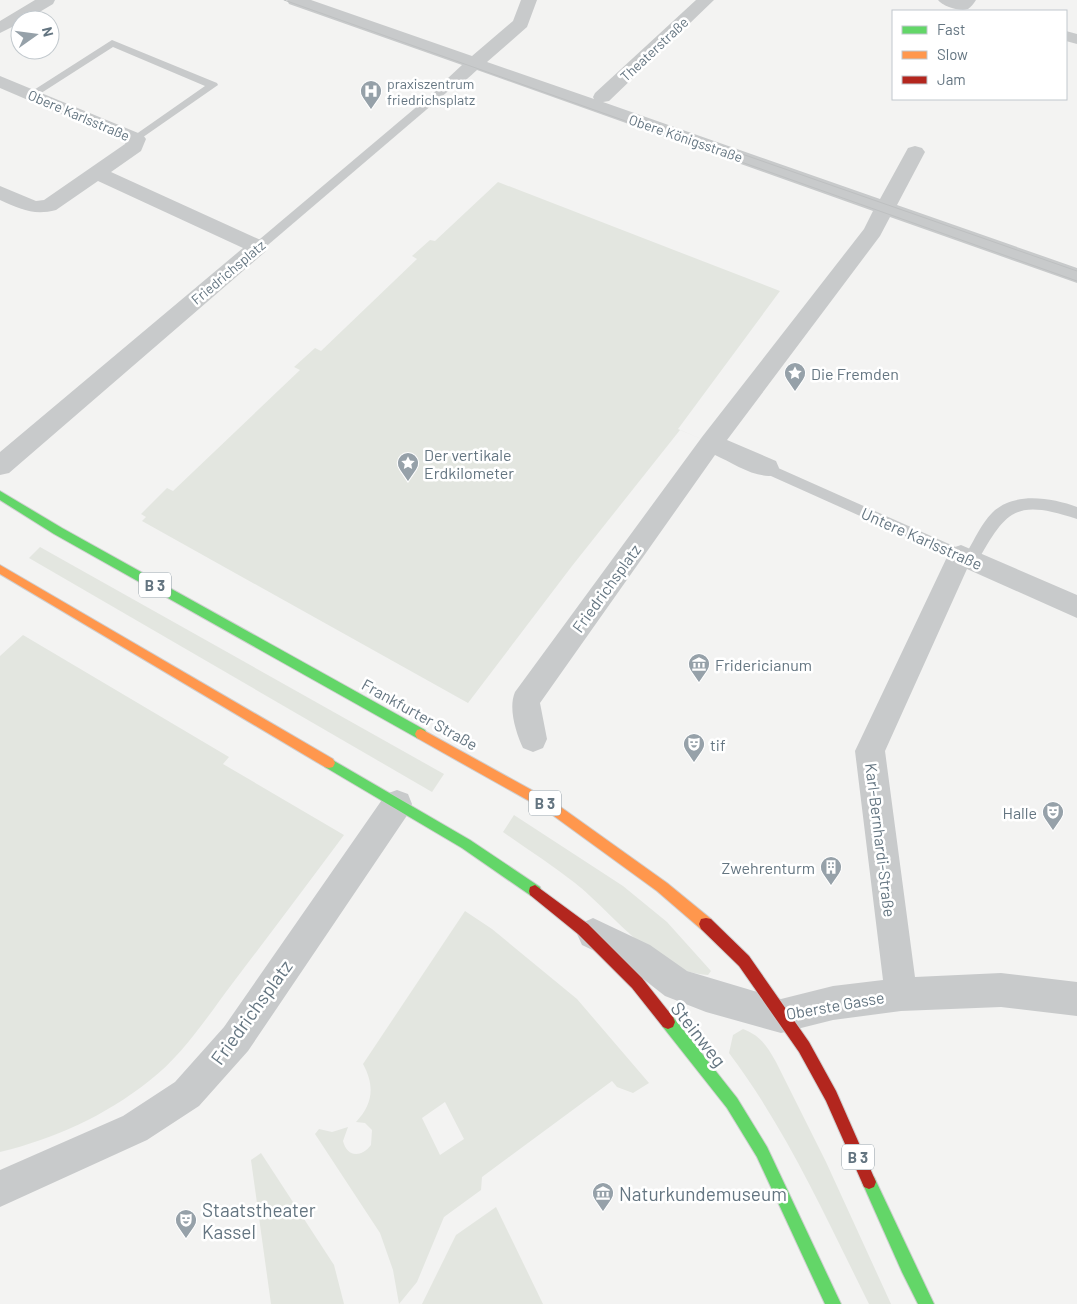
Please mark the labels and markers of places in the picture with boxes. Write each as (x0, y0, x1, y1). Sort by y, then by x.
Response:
place label: praxiszentrum friedrichsplatz (387, 75, 475, 108)
hospital icon: praxiszentrum friedrichsplatz (359, 79, 383, 110)
place icon: Die Fremden (783, 361, 807, 392)
place label: Die Fremden (811, 364, 899, 383)
place label: Der vertikale Erdkilometer (424, 445, 514, 482)
place icon: Der vertikale Erdkilometer (396, 451, 420, 482)
museum icon: Fridericianum (687, 652, 711, 683)
place label: Fridericianum (715, 655, 812, 674)
theatre icon: tif (682, 732, 706, 763)
place label: tif (710, 735, 726, 754)
theatre icon: Halle (1041, 800, 1065, 831)
place label: Halle (1002, 803, 1037, 822)
building icon: Zwehrenturm (819, 855, 843, 886)
place label: Zwehrenturm (721, 858, 815, 877)
museum icon: Naturkundemuseum (591, 1181, 615, 1212)
place label: Naturkundemuseum (619, 1182, 787, 1205)
place label: Staatstheater Kassel (202, 1198, 316, 1243)
theatre icon: Staatstheater Kassel (174, 1208, 198, 1239)

